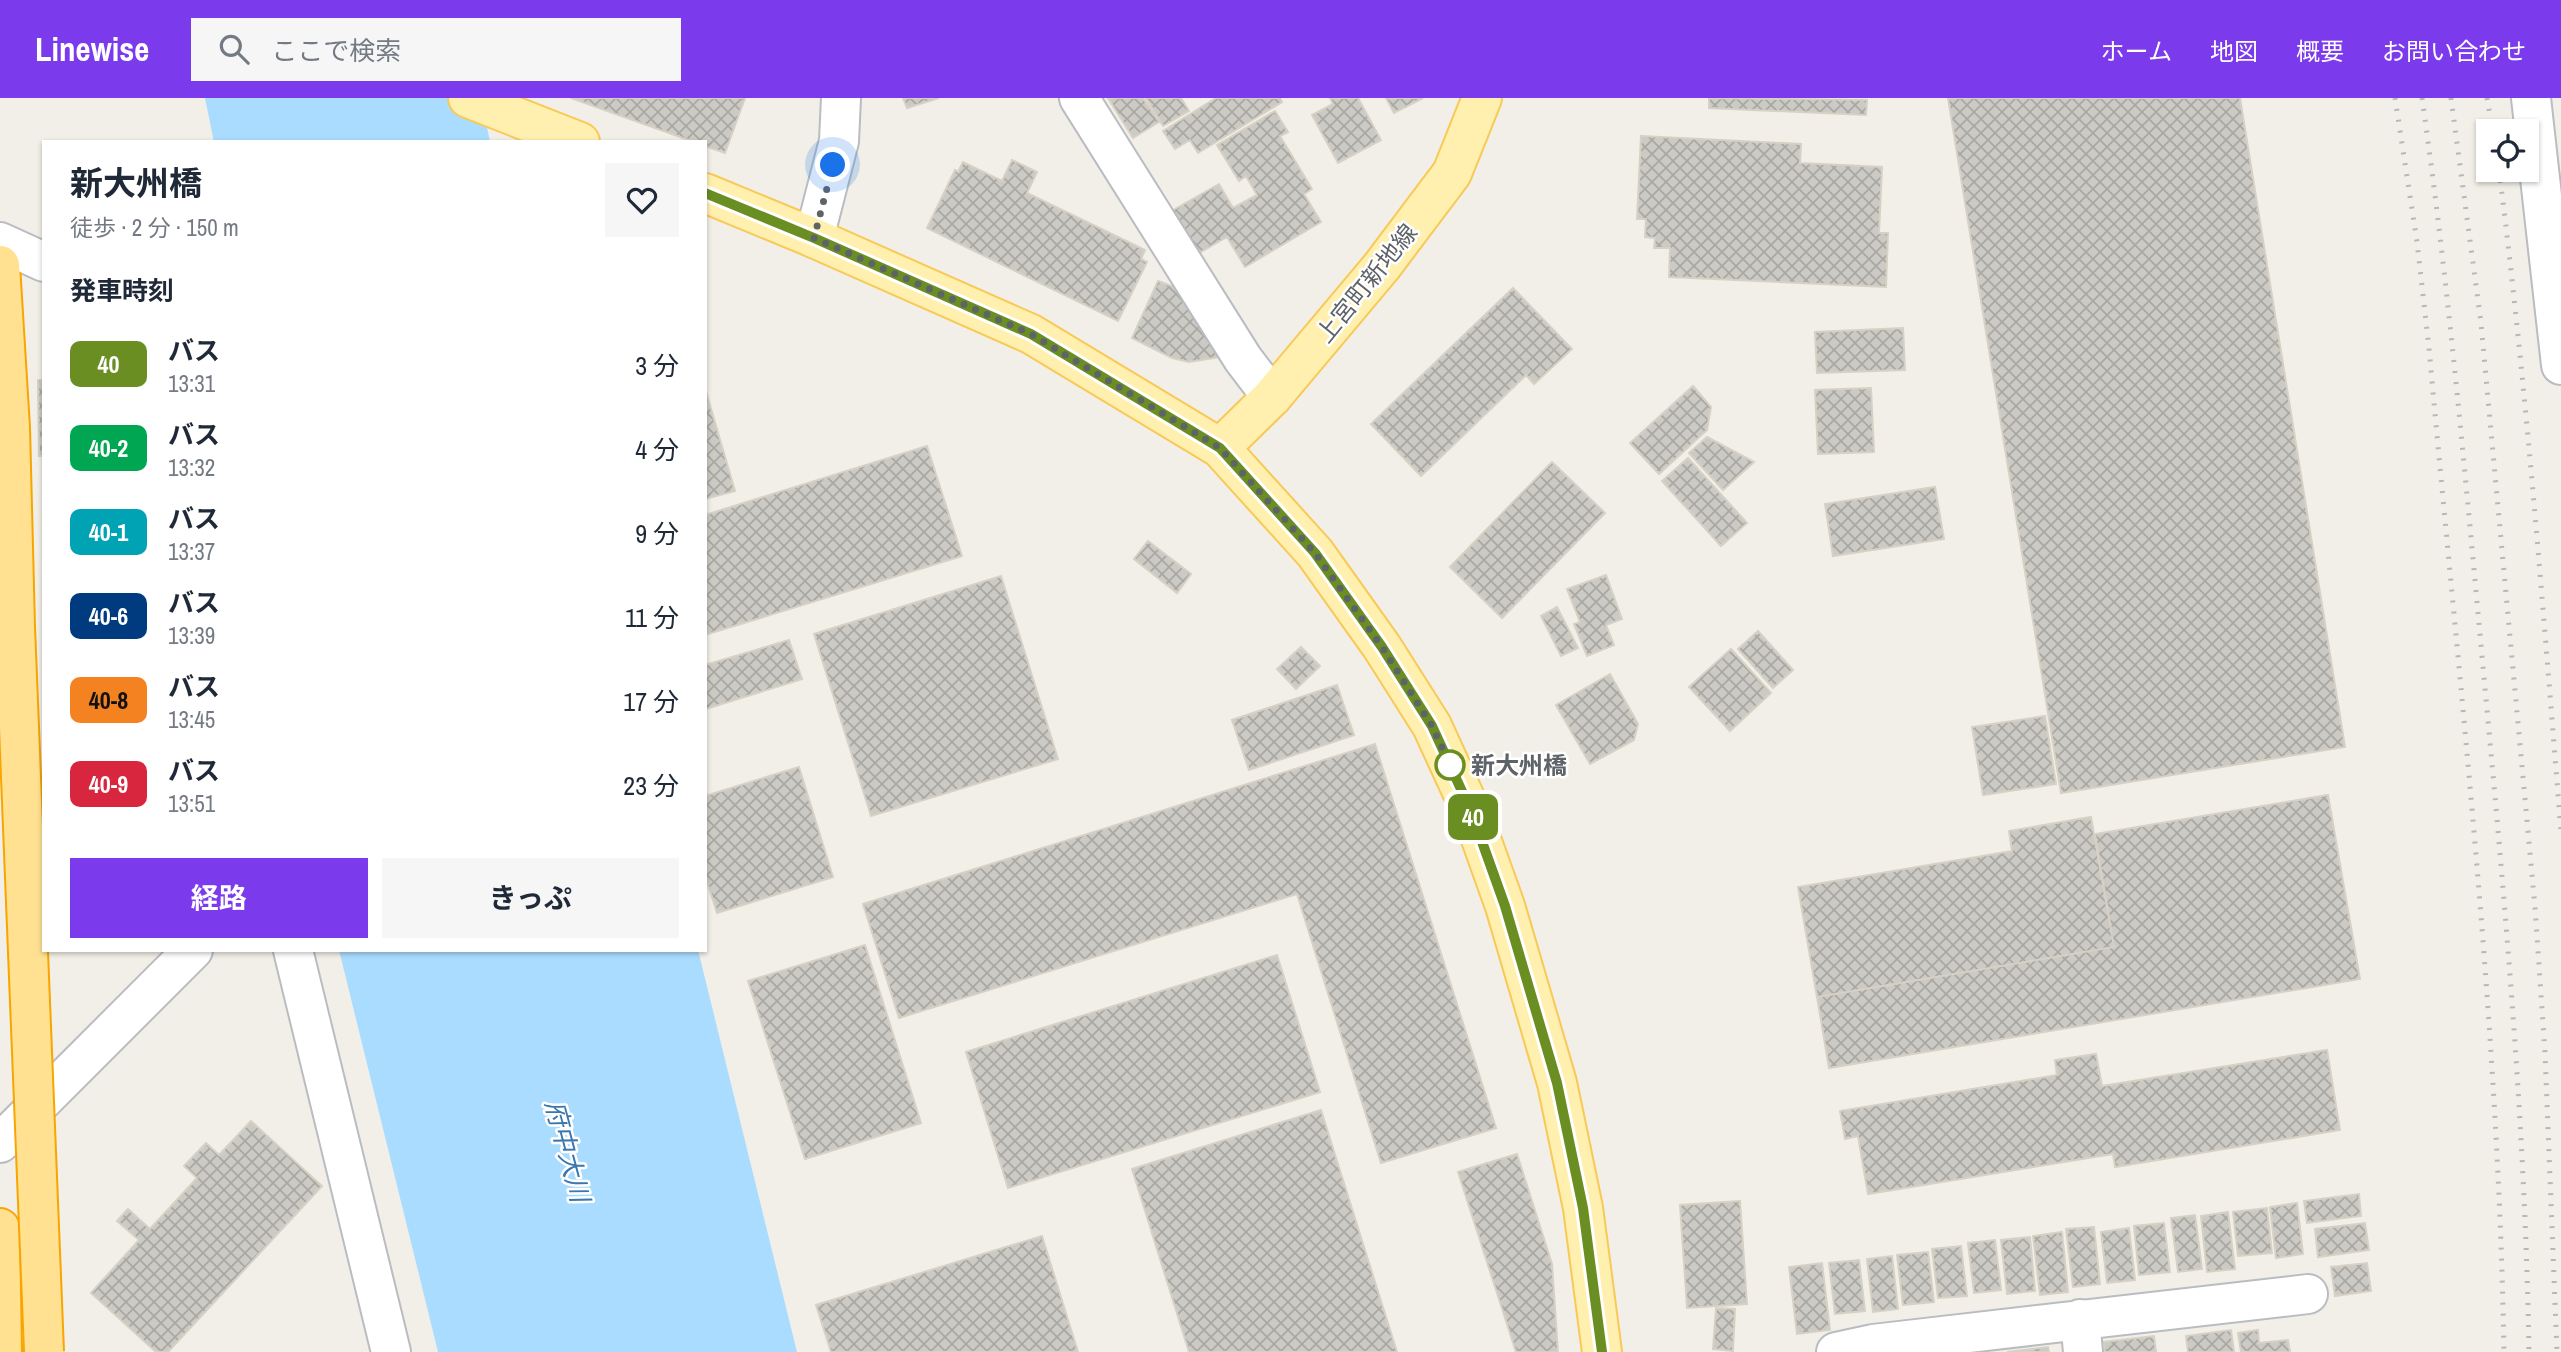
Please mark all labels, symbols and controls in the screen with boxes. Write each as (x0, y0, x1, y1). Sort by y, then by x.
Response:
search box (191, 18, 681, 81)
text: Linewise (35, 27, 149, 71)
icon: search (215, 30, 253, 68)
text: ここで検索 (271, 33, 401, 68)
text: ホーム (2101, 35, 2172, 67)
text: 地図 (2210, 35, 2258, 67)
text: 概要 (2296, 35, 2344, 67)
text: お問い合わせ (2382, 35, 2526, 67)
map controls (2476, 119, 2539, 182)
button: locate (2476, 119, 2539, 182)
your location (815, 147, 850, 182)
text: 新大州橋 (70, 161, 202, 205)
button: heart (605, 163, 679, 237)
text: 徒歩 · 2 分 · 150 m (70, 212, 239, 243)
street label: 上宮町新地線 (1308, 217, 1424, 349)
text: 発車時刻 (70, 273, 174, 308)
text: バス (168, 333, 220, 368)
text: 40 (98, 348, 119, 380)
text: 3 分 (635, 348, 679, 383)
text: 13:31 (168, 368, 215, 399)
text: バス (168, 417, 220, 452)
text: 40-2 (89, 432, 128, 464)
text: 4 分 (635, 432, 679, 467)
text: 13:32 (168, 452, 215, 483)
text: バス (168, 501, 220, 536)
text: 40-1 (89, 516, 128, 548)
text: 9 分 (635, 516, 679, 551)
text: 13:37 (168, 536, 215, 567)
text: バス (168, 585, 220, 620)
text: 40-6 (89, 600, 128, 632)
text: 11 分 (625, 600, 679, 635)
text: 13:39 (168, 620, 215, 651)
text: バス (168, 669, 220, 704)
text: 40-8 (89, 684, 128, 716)
text: 17 分 (623, 684, 679, 719)
text: 13:45 (168, 704, 215, 735)
place label: 新大州橋 (1471, 749, 1567, 781)
marker: 新大州橋 (1435, 750, 1465, 780)
text: バス (168, 753, 220, 788)
text: 40-9 (89, 768, 128, 800)
text: 23 分 (623, 768, 679, 803)
text: 13:51 (168, 788, 215, 819)
line badge: 40 (1442, 794, 1504, 840)
text: 40 (1462, 801, 1484, 833)
button: 経路 (70, 858, 368, 938)
button: きっぷ (382, 858, 679, 938)
water label: 府中大川 (538, 1096, 599, 1209)

